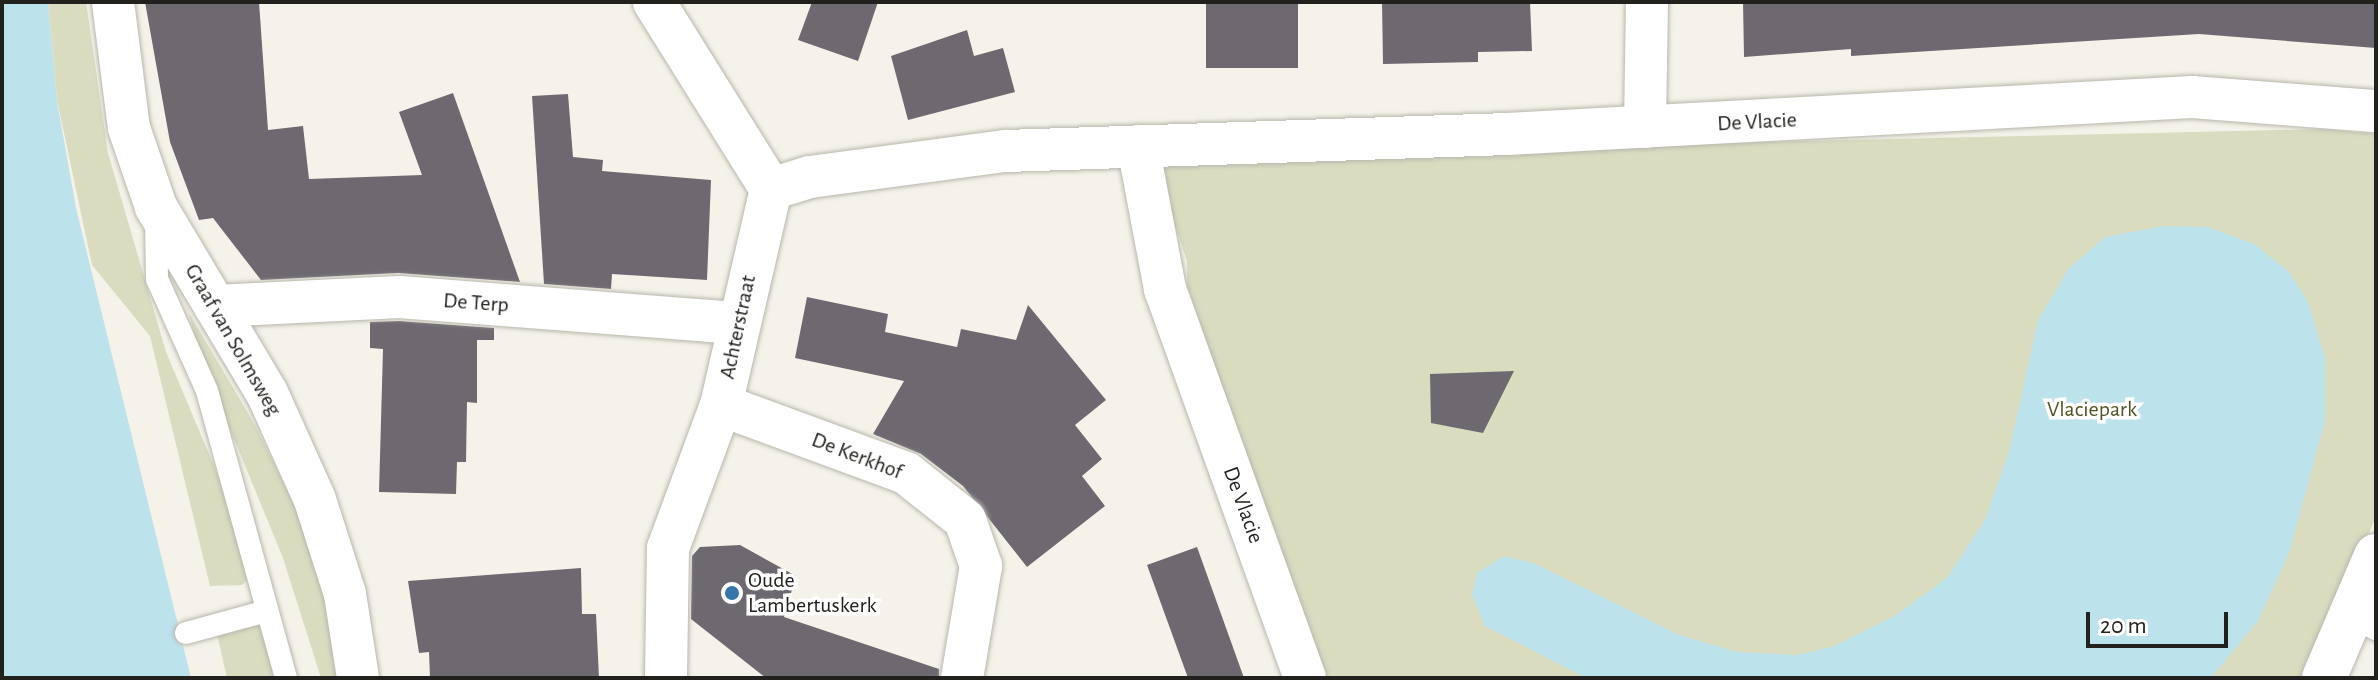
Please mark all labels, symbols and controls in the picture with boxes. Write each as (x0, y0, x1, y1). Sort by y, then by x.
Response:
street label: De Vlacie (1717, 107, 1797, 137)
street label: Graaf van Solmsweg (179, 259, 287, 421)
street label: Achterstraat (714, 273, 762, 381)
street label: De Terp (442, 288, 510, 318)
park label: Vlaciepark (2047, 397, 2137, 423)
street label: De Kerkhof (808, 427, 906, 485)
street label: De Vlacie (1217, 463, 1269, 547)
place label: Oude Lambertuskerk (748, 567, 877, 618)
marker: Oude Lambertuskerk (723, 584, 741, 602)
scale bar (2090, 596, 2232, 646)
text: 20 m (2100, 614, 2147, 638)

